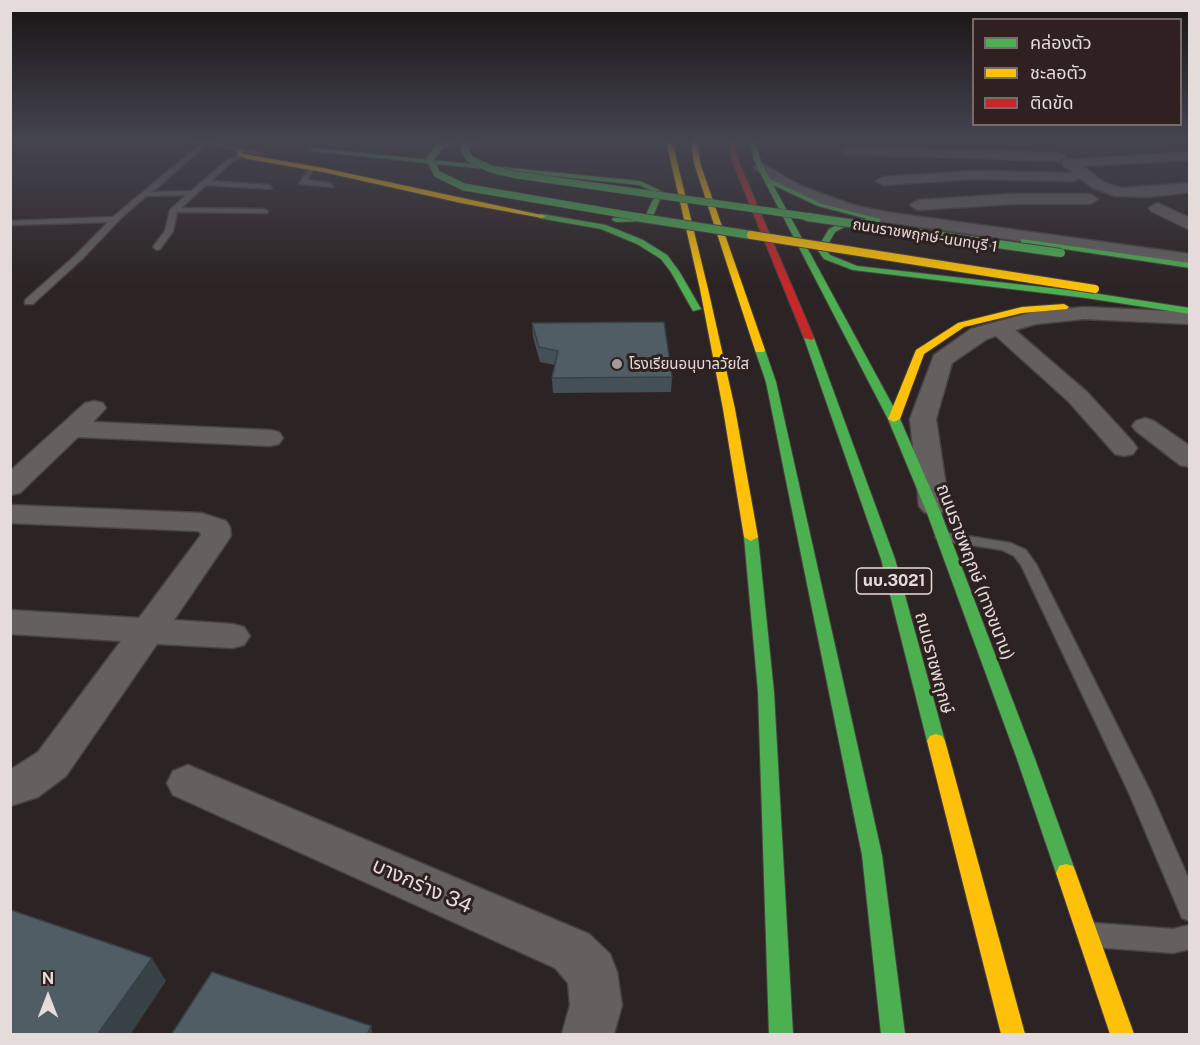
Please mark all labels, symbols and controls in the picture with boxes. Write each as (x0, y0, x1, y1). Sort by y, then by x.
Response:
legend (972, 18, 1182, 126)
text: คล่องตัว (1030, 32, 1092, 53)
text: ชะลอตัว (1030, 62, 1087, 83)
text: ติดขัด (1030, 92, 1073, 113)
street label: ถนนราชพฤกษ์-นนทบุรี 1 (851, 216, 999, 256)
place label: โรงเรียนอนุบาลวัยใส (629, 355, 749, 373)
marker: โรงเรียนอนุบาลวัยใส (610, 357, 624, 371)
street label: ถนนราชพฤกษ์ (ทางขนาน) (931, 481, 1019, 663)
road number: นบ.3021 (856, 568, 932, 594)
street label: ถนนราชพฤกษ์ (910, 610, 958, 716)
street label: บางกร่าง 34 (368, 853, 476, 919)
north arrow (18, 967, 78, 1027)
text: N (42, 969, 54, 988)

